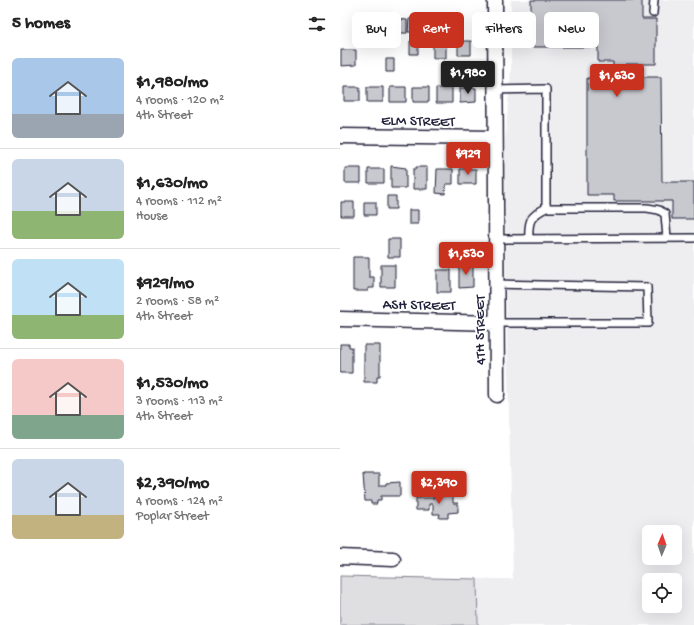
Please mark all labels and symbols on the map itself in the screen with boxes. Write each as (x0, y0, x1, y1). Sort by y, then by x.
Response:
pin: $1,980 (435, 61, 501, 95)
pin: $1,630 (584, 64, 650, 98)
street label: ELM STREET (381, 112, 456, 132)
pin: $929 (444, 142, 492, 176)
pin: $1,530 (433, 242, 499, 276)
street label: 4TH STREET (472, 294, 490, 365)
street label: ASH STREET (382, 296, 457, 316)
pin: $2,390 (406, 471, 472, 505)
north arrow (642, 525, 682, 565)

